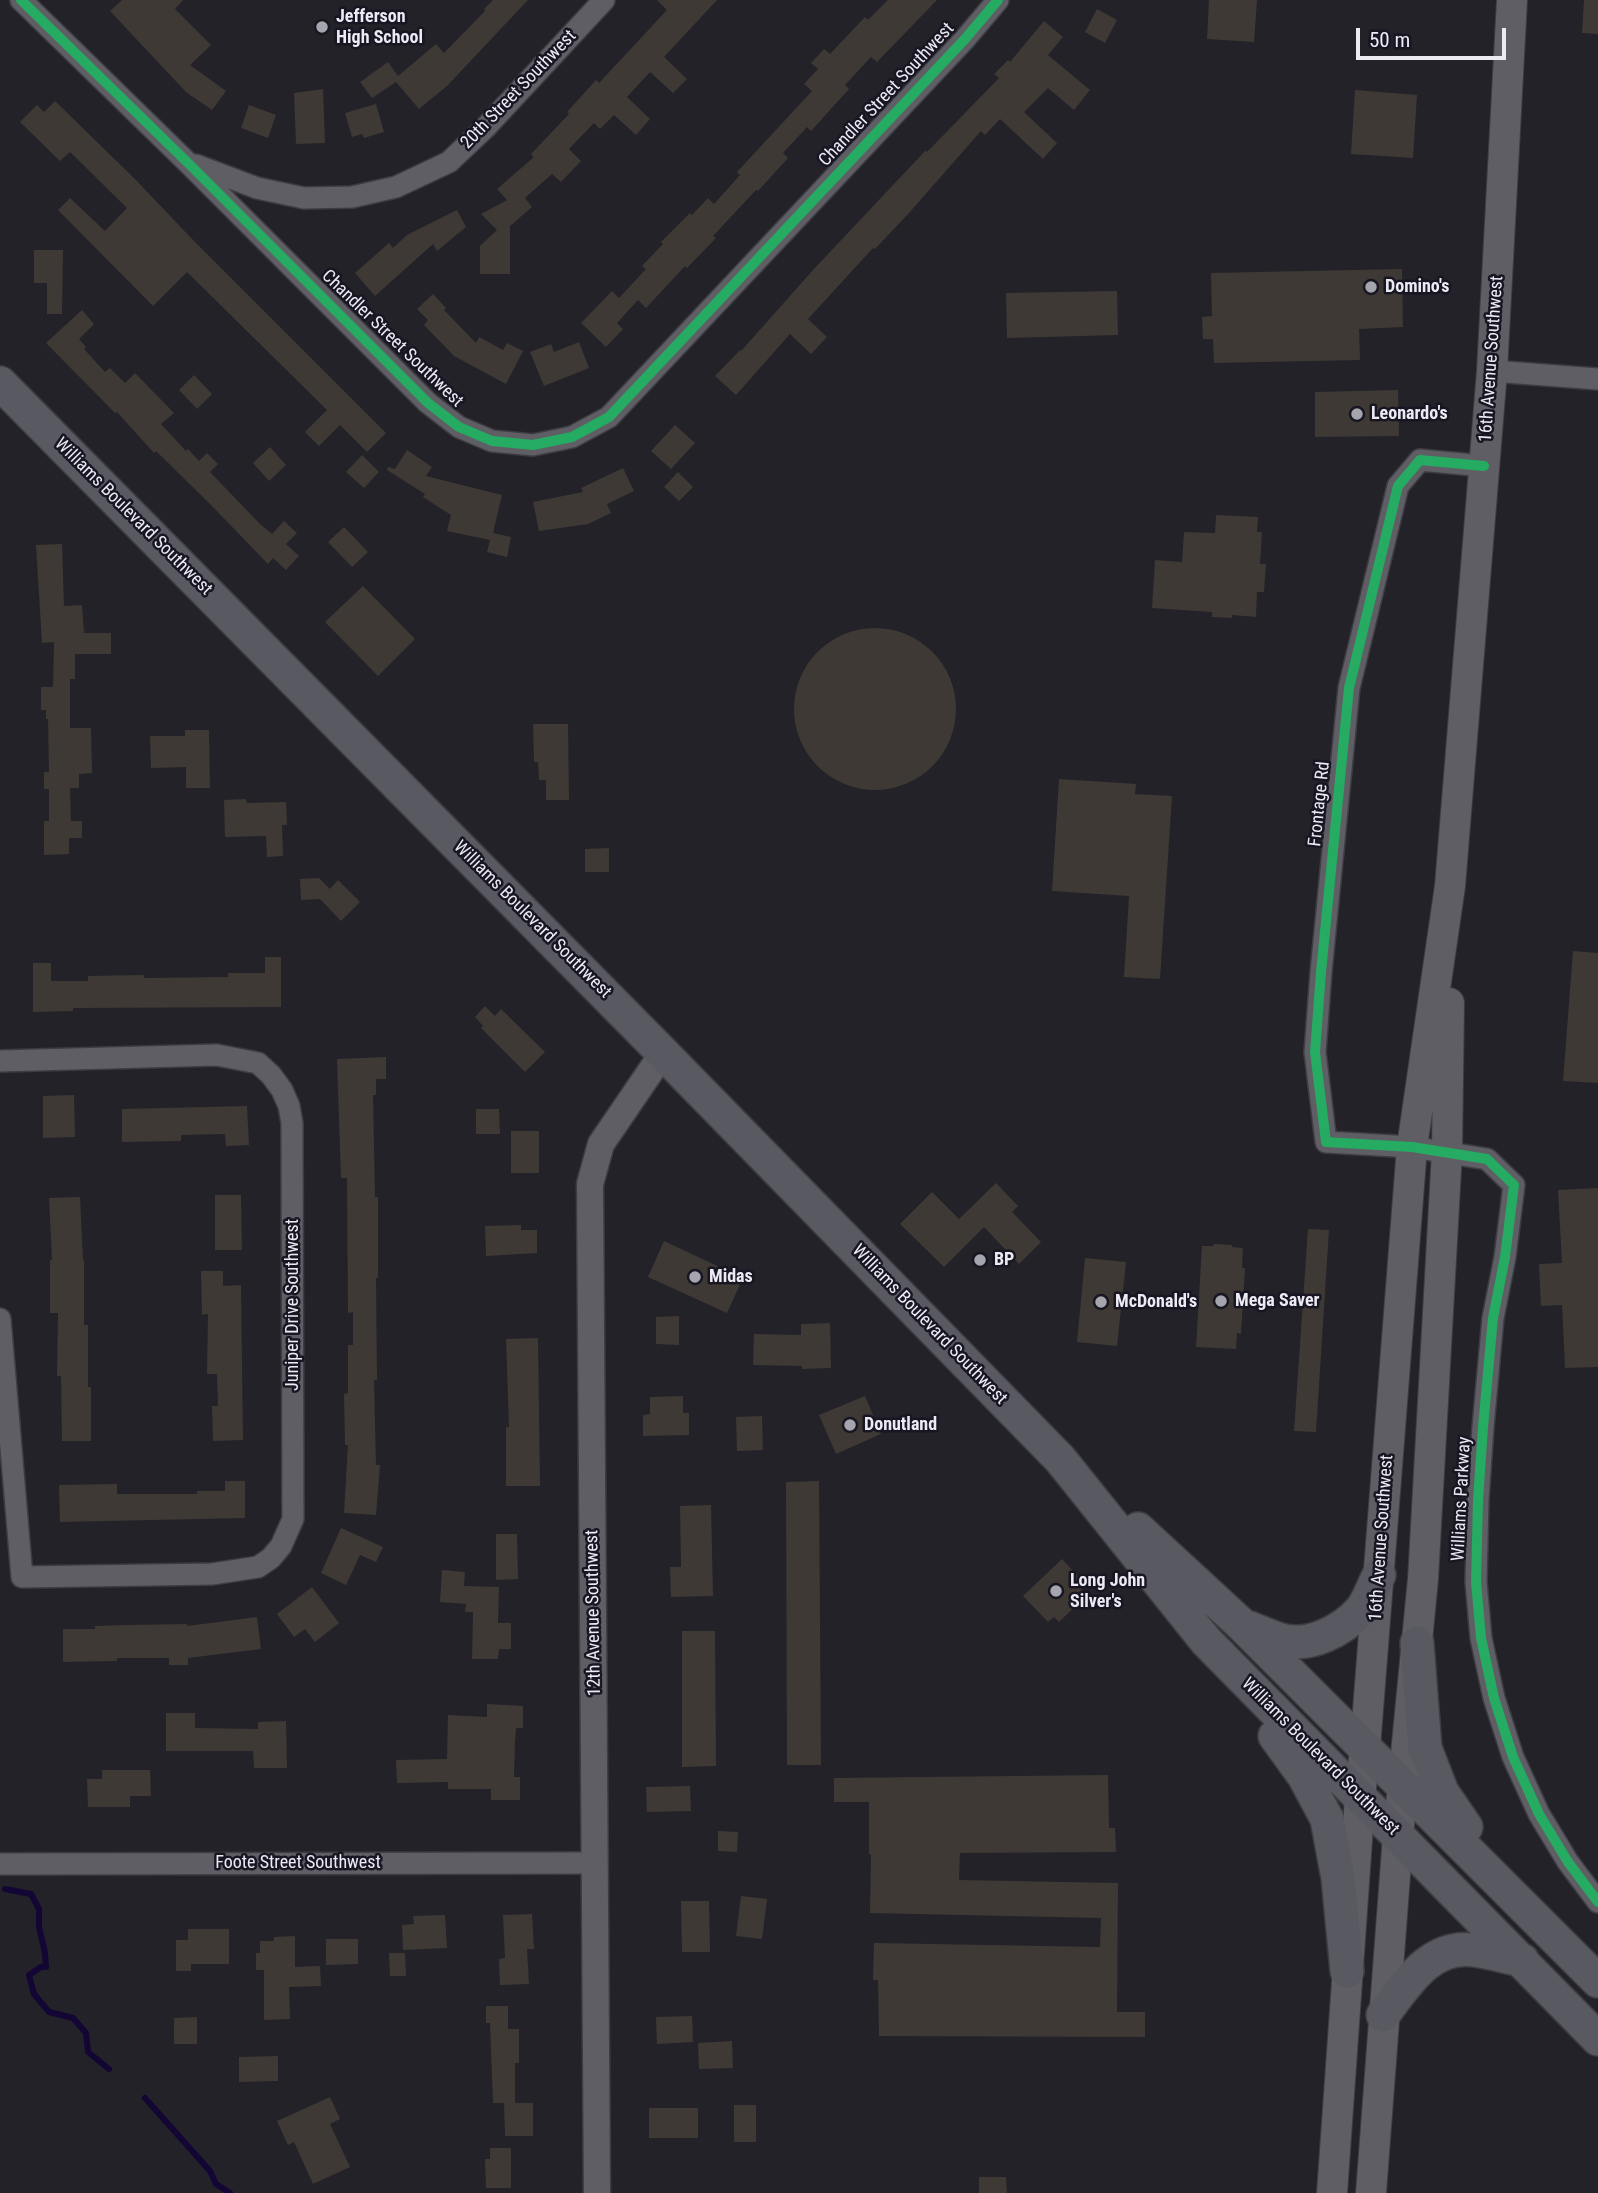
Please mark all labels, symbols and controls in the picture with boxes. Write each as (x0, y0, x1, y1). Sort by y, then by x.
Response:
place label: Jefferson High School (336, 6, 423, 48)
scale bar (1360, 14, 1510, 58)
marker: Jefferson High School (314, 19, 330, 35)
street label: Chandler Street Southwest (815, 19, 959, 171)
street label: 20th Street Southwest (457, 26, 581, 154)
text: 50 m (1369, 28, 1410, 52)
street label: Chandler Street Southwest (317, 266, 467, 412)
street label: 16th Avenue Southwest (1475, 275, 1509, 443)
place label: Domino's (1385, 276, 1449, 298)
marker: Domino's (1363, 279, 1379, 295)
place label: Leonardo's (1371, 403, 1448, 425)
marker: Leonardo's (1349, 406, 1365, 422)
street label: Williams Boulevard Southwest (50, 434, 216, 600)
street label: Frontage Rd (1305, 760, 1335, 848)
street label: Williams Boulevard Southwest (449, 837, 615, 1003)
street label: Juniper Drive Southwest (282, 1219, 304, 1391)
street label: Williams Boulevard Southwest (847, 1240, 1011, 1410)
place label: BP (994, 1249, 1014, 1271)
marker: BP (972, 1252, 988, 1268)
place label: Midas (709, 1266, 753, 1288)
marker: Midas (687, 1269, 703, 1285)
place label: Mega Saver (1235, 1290, 1320, 1312)
place label: McDonald's (1115, 1291, 1197, 1313)
marker: Mega Saver (1213, 1293, 1229, 1309)
marker: McDonald's (1093, 1294, 1109, 1310)
place label: Donutland (864, 1414, 937, 1436)
marker: Donutland (842, 1417, 858, 1433)
street label: Williams Parkway (1448, 1436, 1476, 1562)
street label: 16th Avenue Southwest (1365, 1454, 1399, 1622)
street label: 12th Avenue Southwest (582, 1530, 606, 1696)
place label: Long John Silver's (1070, 1570, 1145, 1612)
marker: Long John Silver's (1048, 1583, 1064, 1599)
street label: Williams Boulevard Southwest (1237, 1674, 1403, 1840)
street label: Foote Street Southwest (215, 1852, 381, 1874)

